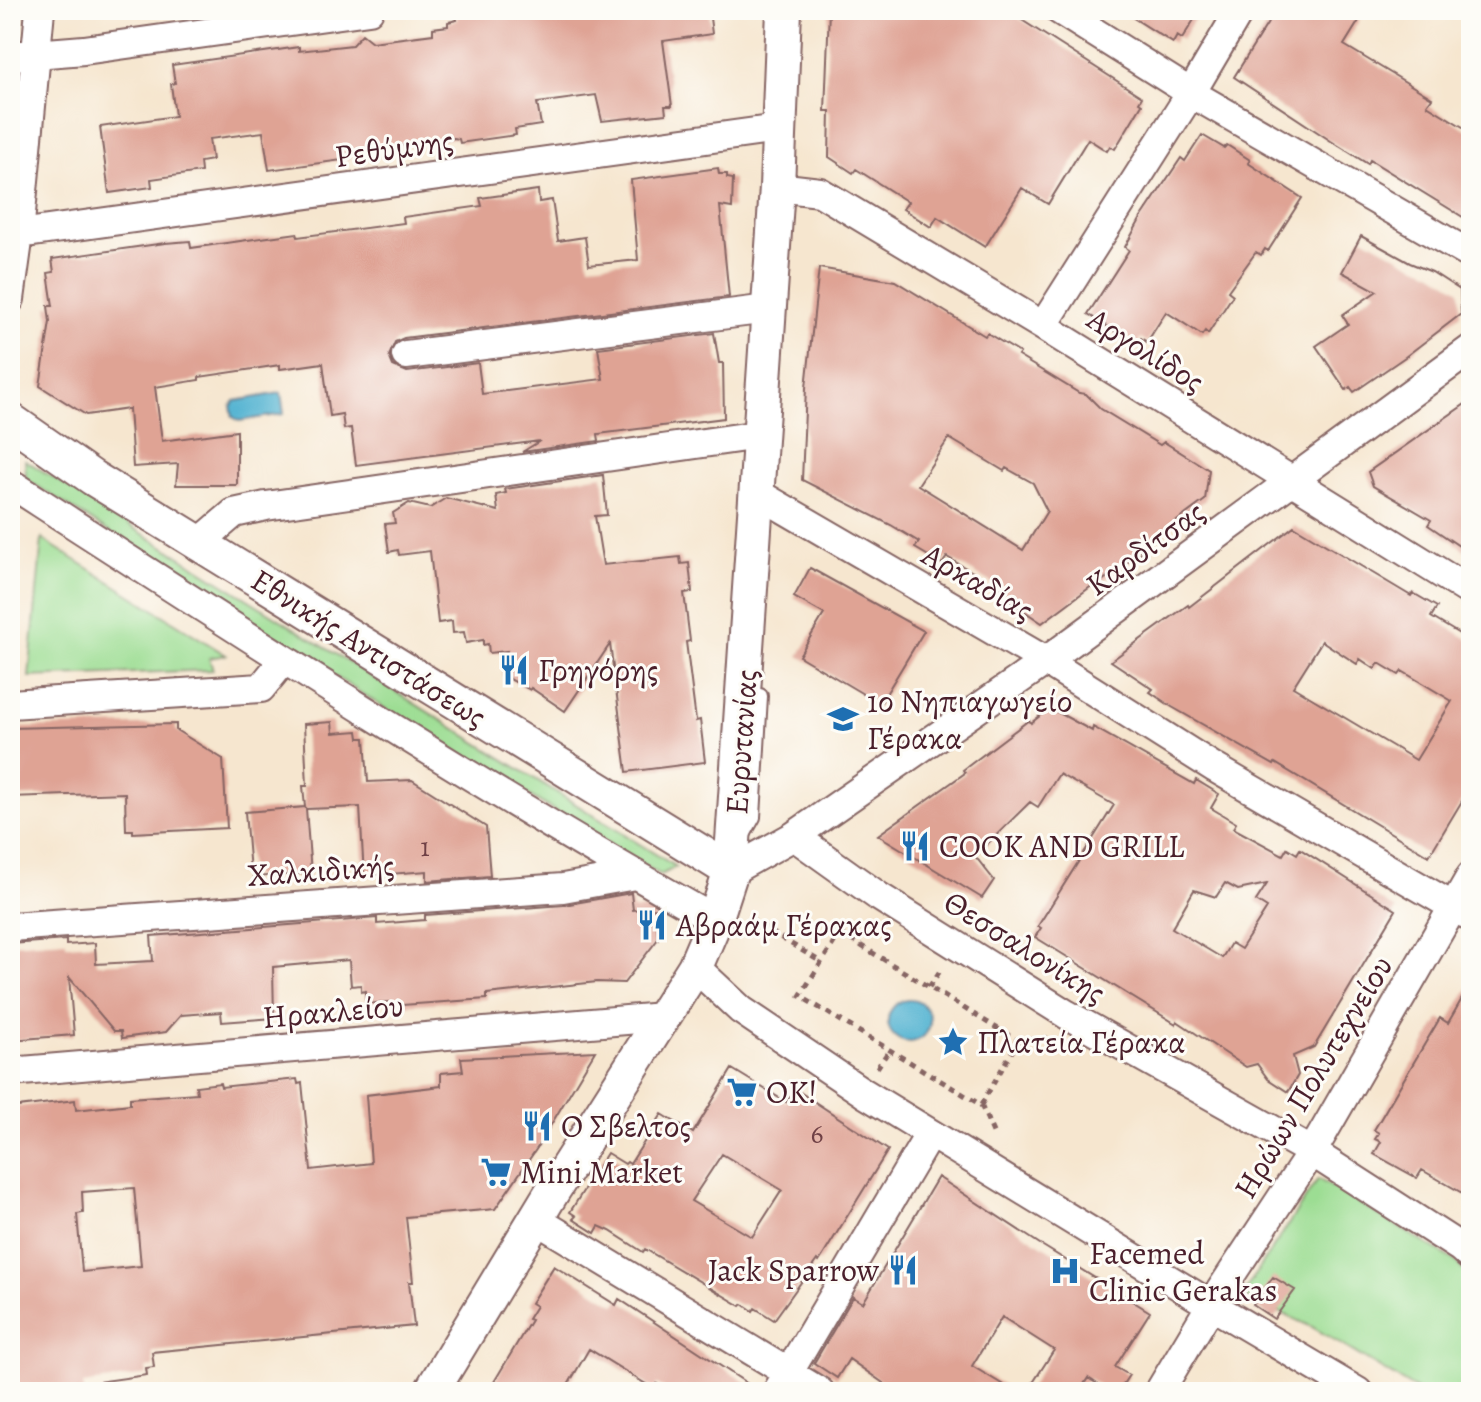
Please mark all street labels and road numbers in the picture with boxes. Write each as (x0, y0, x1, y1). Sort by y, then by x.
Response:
street label: Ρεθύμνης (332, 118, 456, 178)
street label: Αργολίδος (1078, 296, 1213, 403)
street label: Καρδίτσας (1077, 490, 1213, 606)
street label: Αρκαδίας (913, 532, 1042, 632)
street label: Εθνικής Αντιστάσεως (243, 558, 495, 738)
street label: Ευρυτανίας (714, 668, 768, 816)
street label: Χαλκιδικής (246, 843, 396, 897)
street label: Θεσσαλονίκης (936, 880, 1114, 1014)
street label: Ηρώων Πολυτεχνείου (1223, 947, 1403, 1207)
street label: Ηρακλείου (261, 983, 405, 1039)

